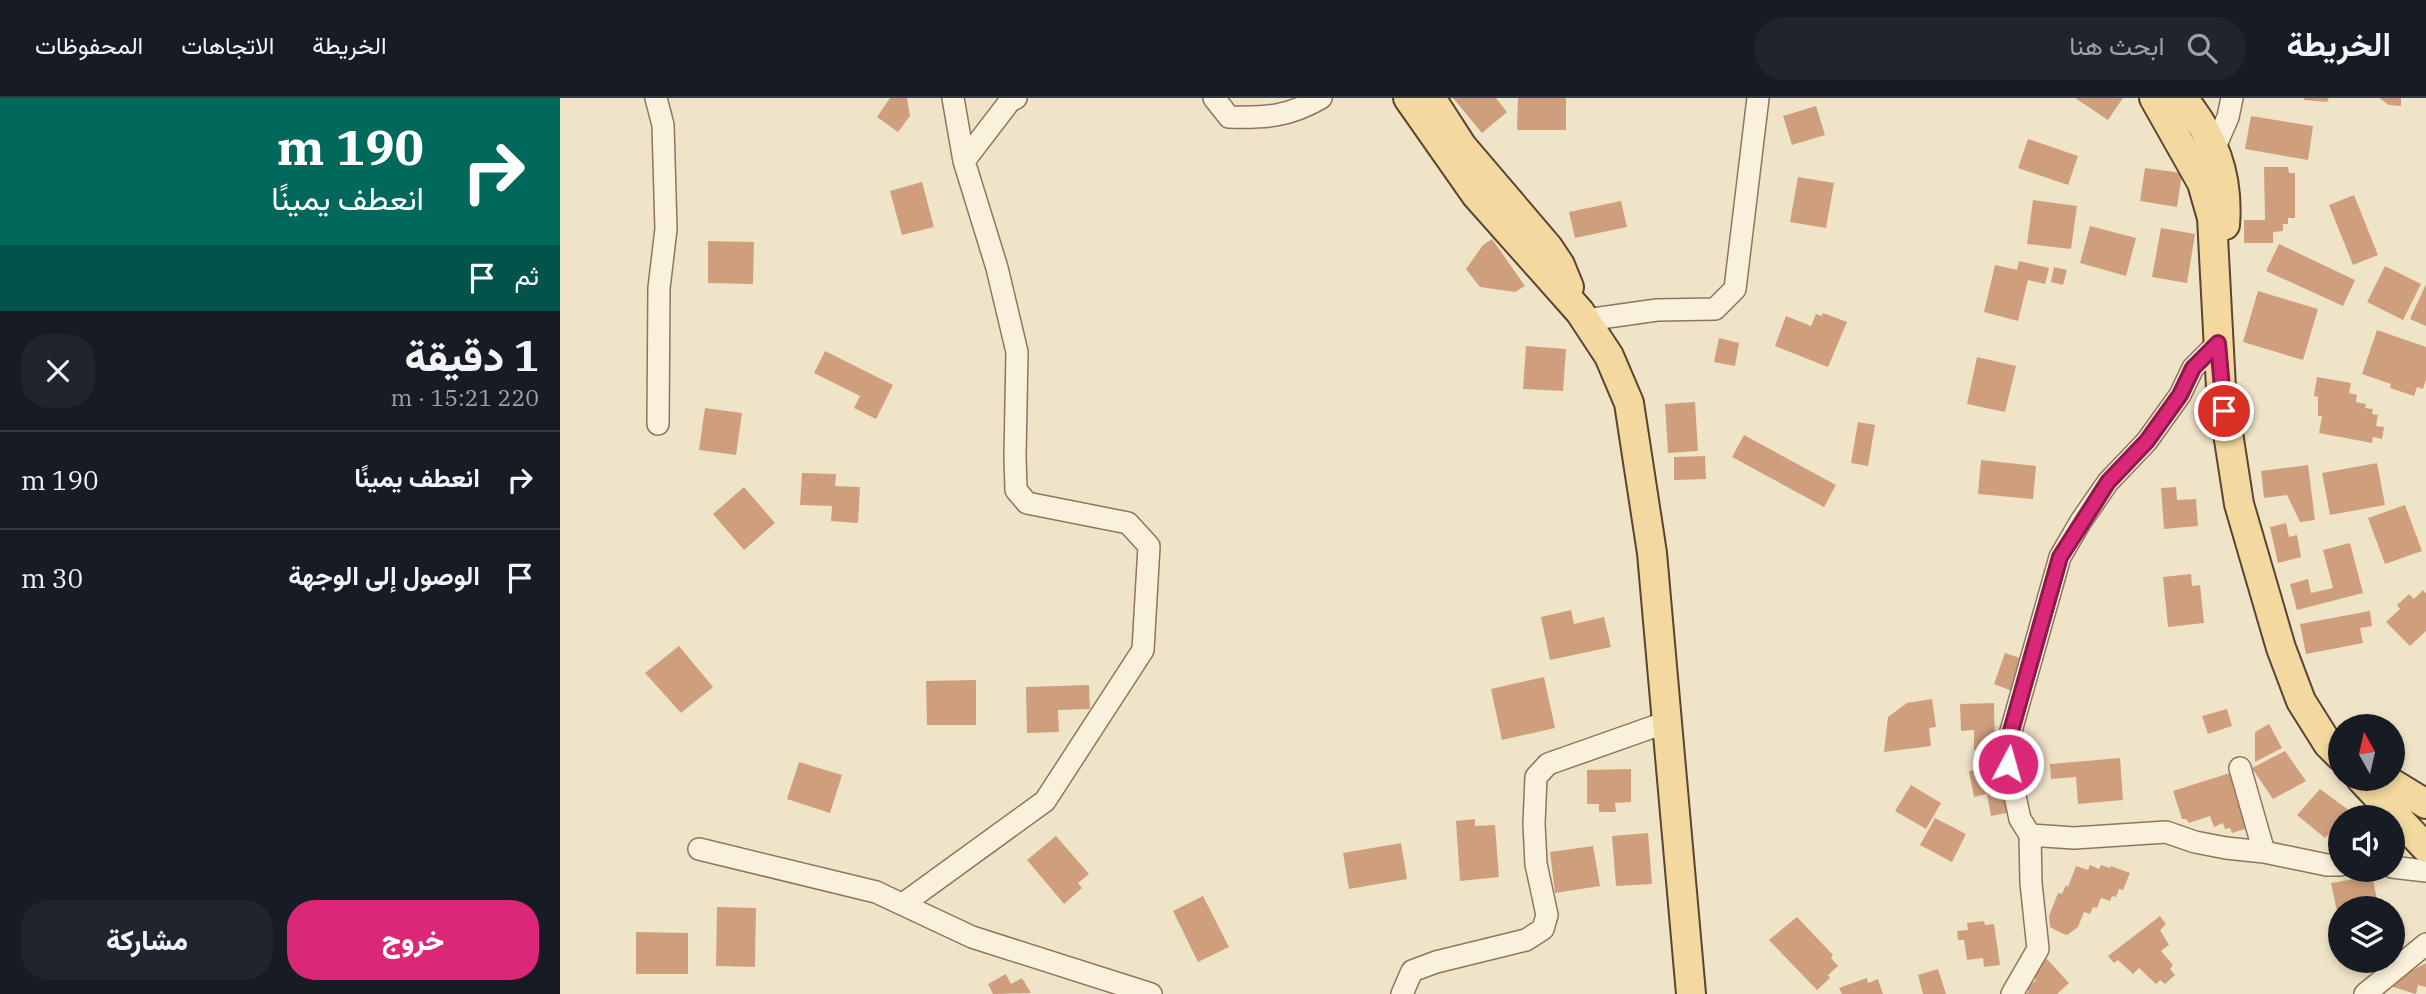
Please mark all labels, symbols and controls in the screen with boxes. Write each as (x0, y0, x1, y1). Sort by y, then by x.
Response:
search box (1755, 17, 2245, 80)
text: الخريطة (2287, 22, 2391, 65)
text: ابحث هنا (2069, 28, 2165, 62)
text: المحفوظات (35, 29, 143, 61)
text: الاتجاهات (181, 29, 274, 61)
text: الخريطة (312, 29, 387, 61)
icon: search (2183, 29, 2221, 67)
text: 190 m (277, 115, 424, 178)
icon: right (448, 126, 539, 217)
text: انعطف يمينًا (271, 177, 424, 219)
text: ثم (515, 258, 539, 292)
icon: arrive (463, 259, 501, 297)
text: 1 دقيقة (405, 328, 539, 383)
button: close (21, 334, 95, 408)
pin (2194, 381, 2254, 441)
text: 220 m · 15:21 (390, 382, 539, 412)
icon: arrive (2205, 392, 2243, 430)
text: انعطف يمينًا (354, 460, 480, 494)
icon: right (501, 461, 539, 499)
text: 190 m (21, 463, 99, 497)
text: الوصول إلى الوجهة (288, 558, 480, 592)
icon: arrive (501, 559, 539, 597)
text: 30 m (21, 561, 83, 595)
north arrow (2328, 714, 2404, 791)
map controls (2328, 714, 2405, 973)
position arrow (1971, 727, 2045, 801)
button: sound (2328, 805, 2405, 882)
button: layers (2328, 896, 2405, 973)
button: مشاركة (21, 900, 273, 980)
button: خروج (287, 900, 539, 980)

